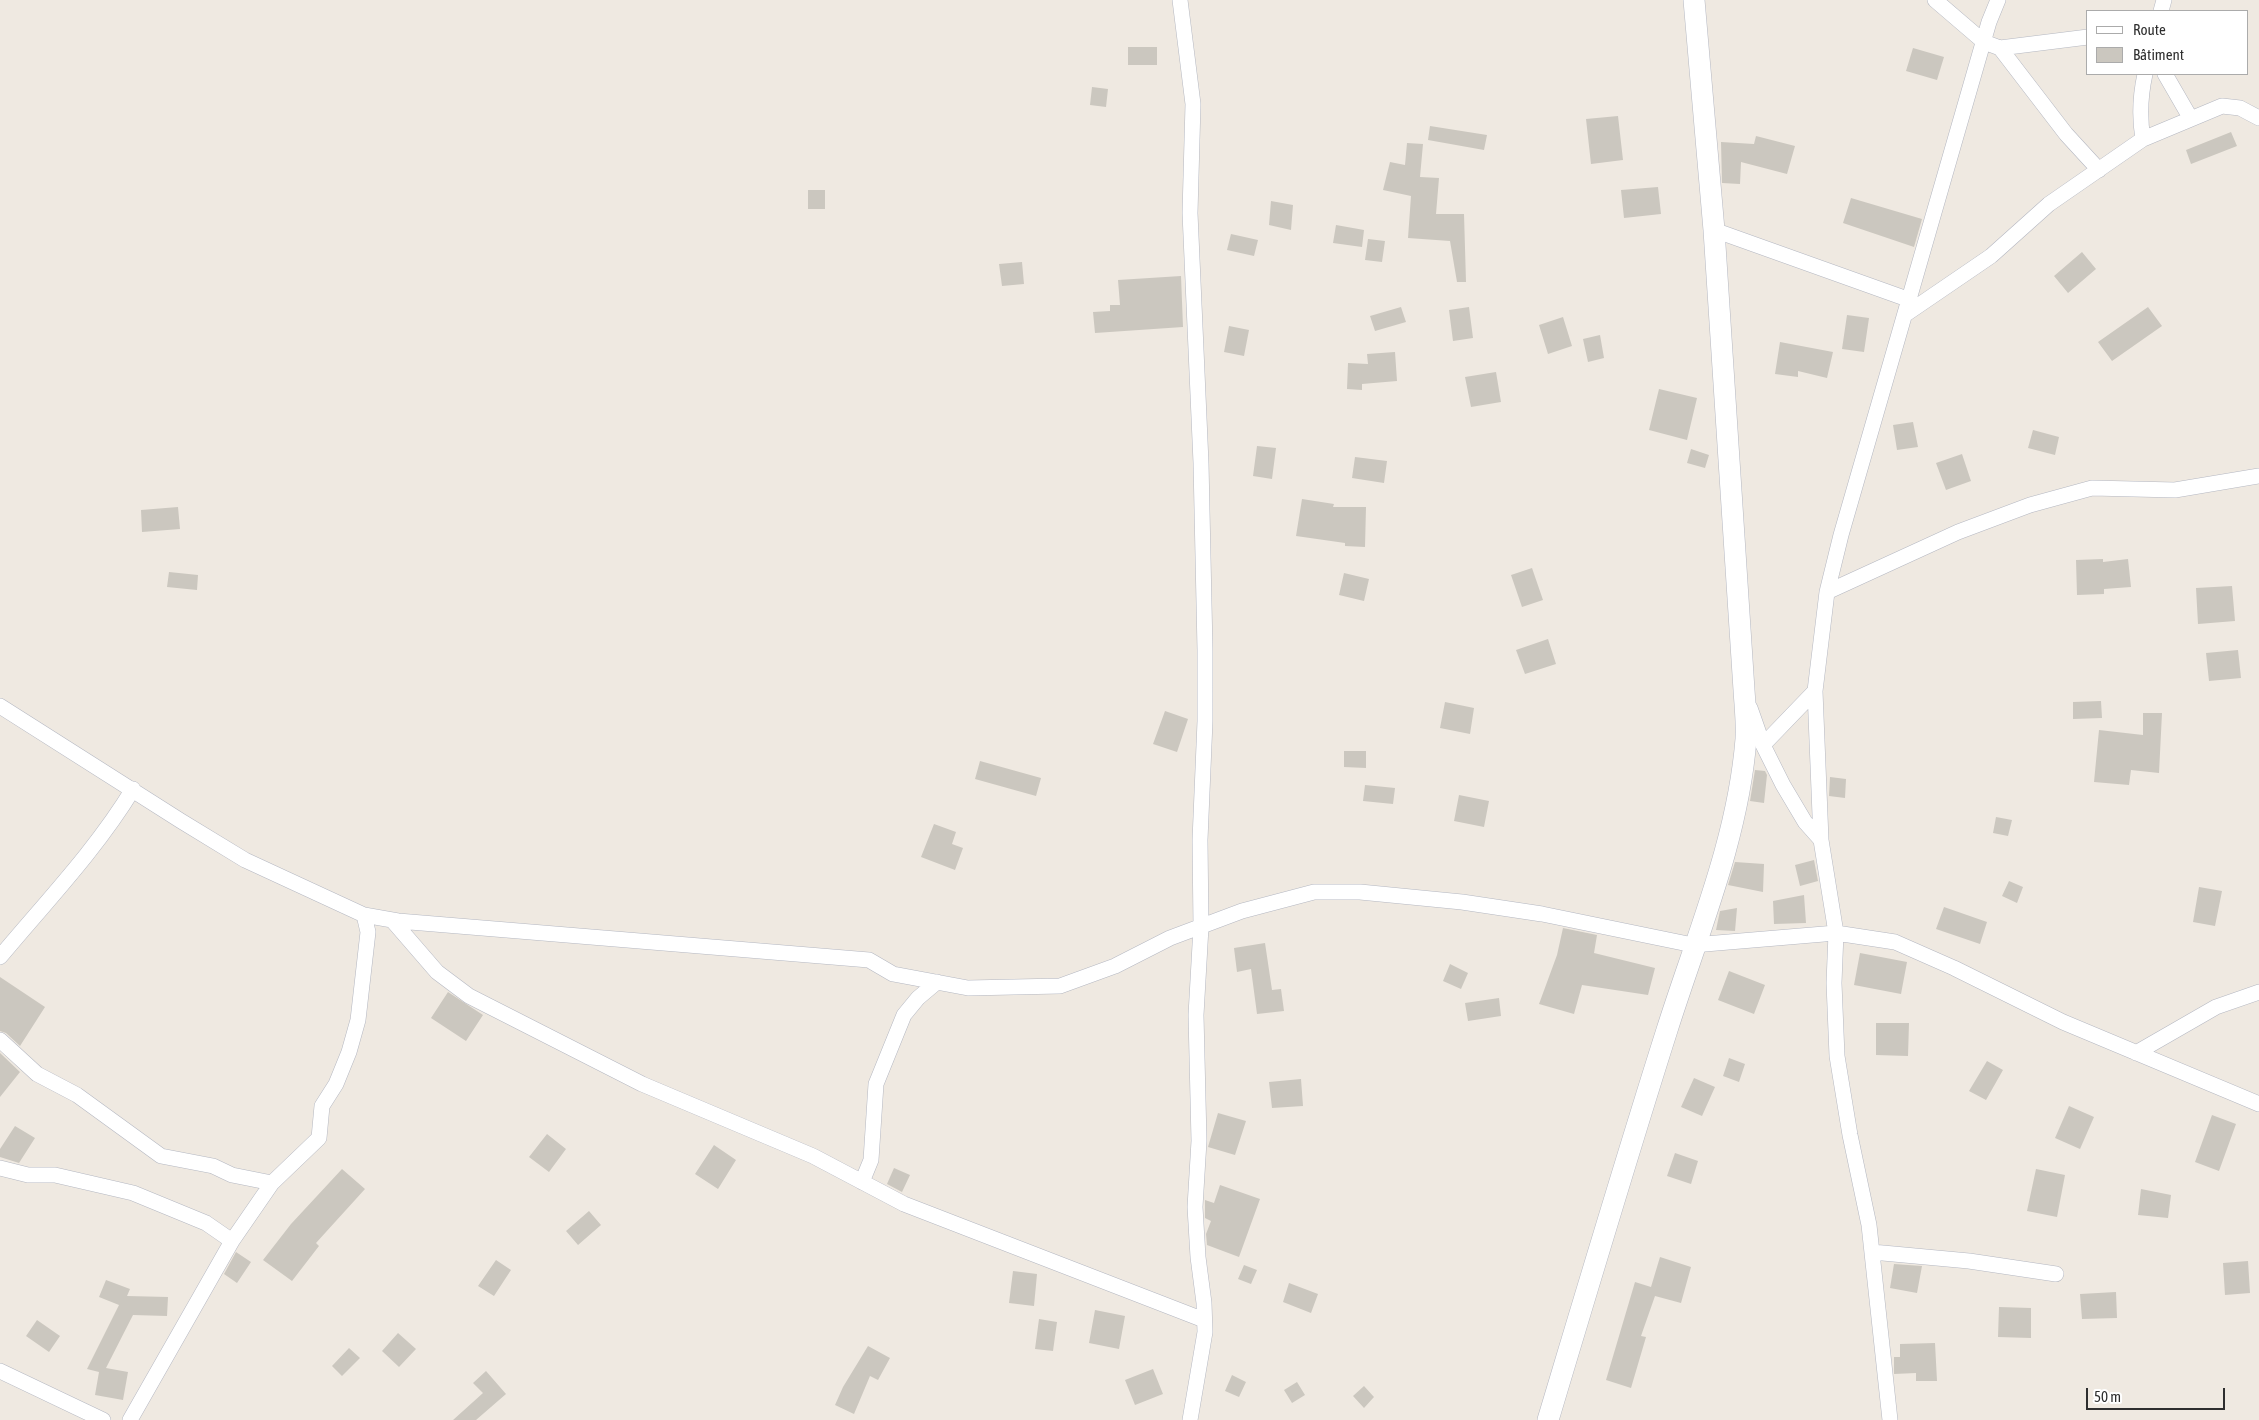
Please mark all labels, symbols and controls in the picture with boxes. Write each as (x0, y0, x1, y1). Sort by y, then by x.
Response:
legend (2086, 10, 2249, 75)
text: Route (2133, 21, 2166, 38)
text: Bâtiment (2133, 46, 2184, 63)
scale bar (2089, 1378, 2228, 1410)
text: 50 m (2094, 1388, 2121, 1405)

